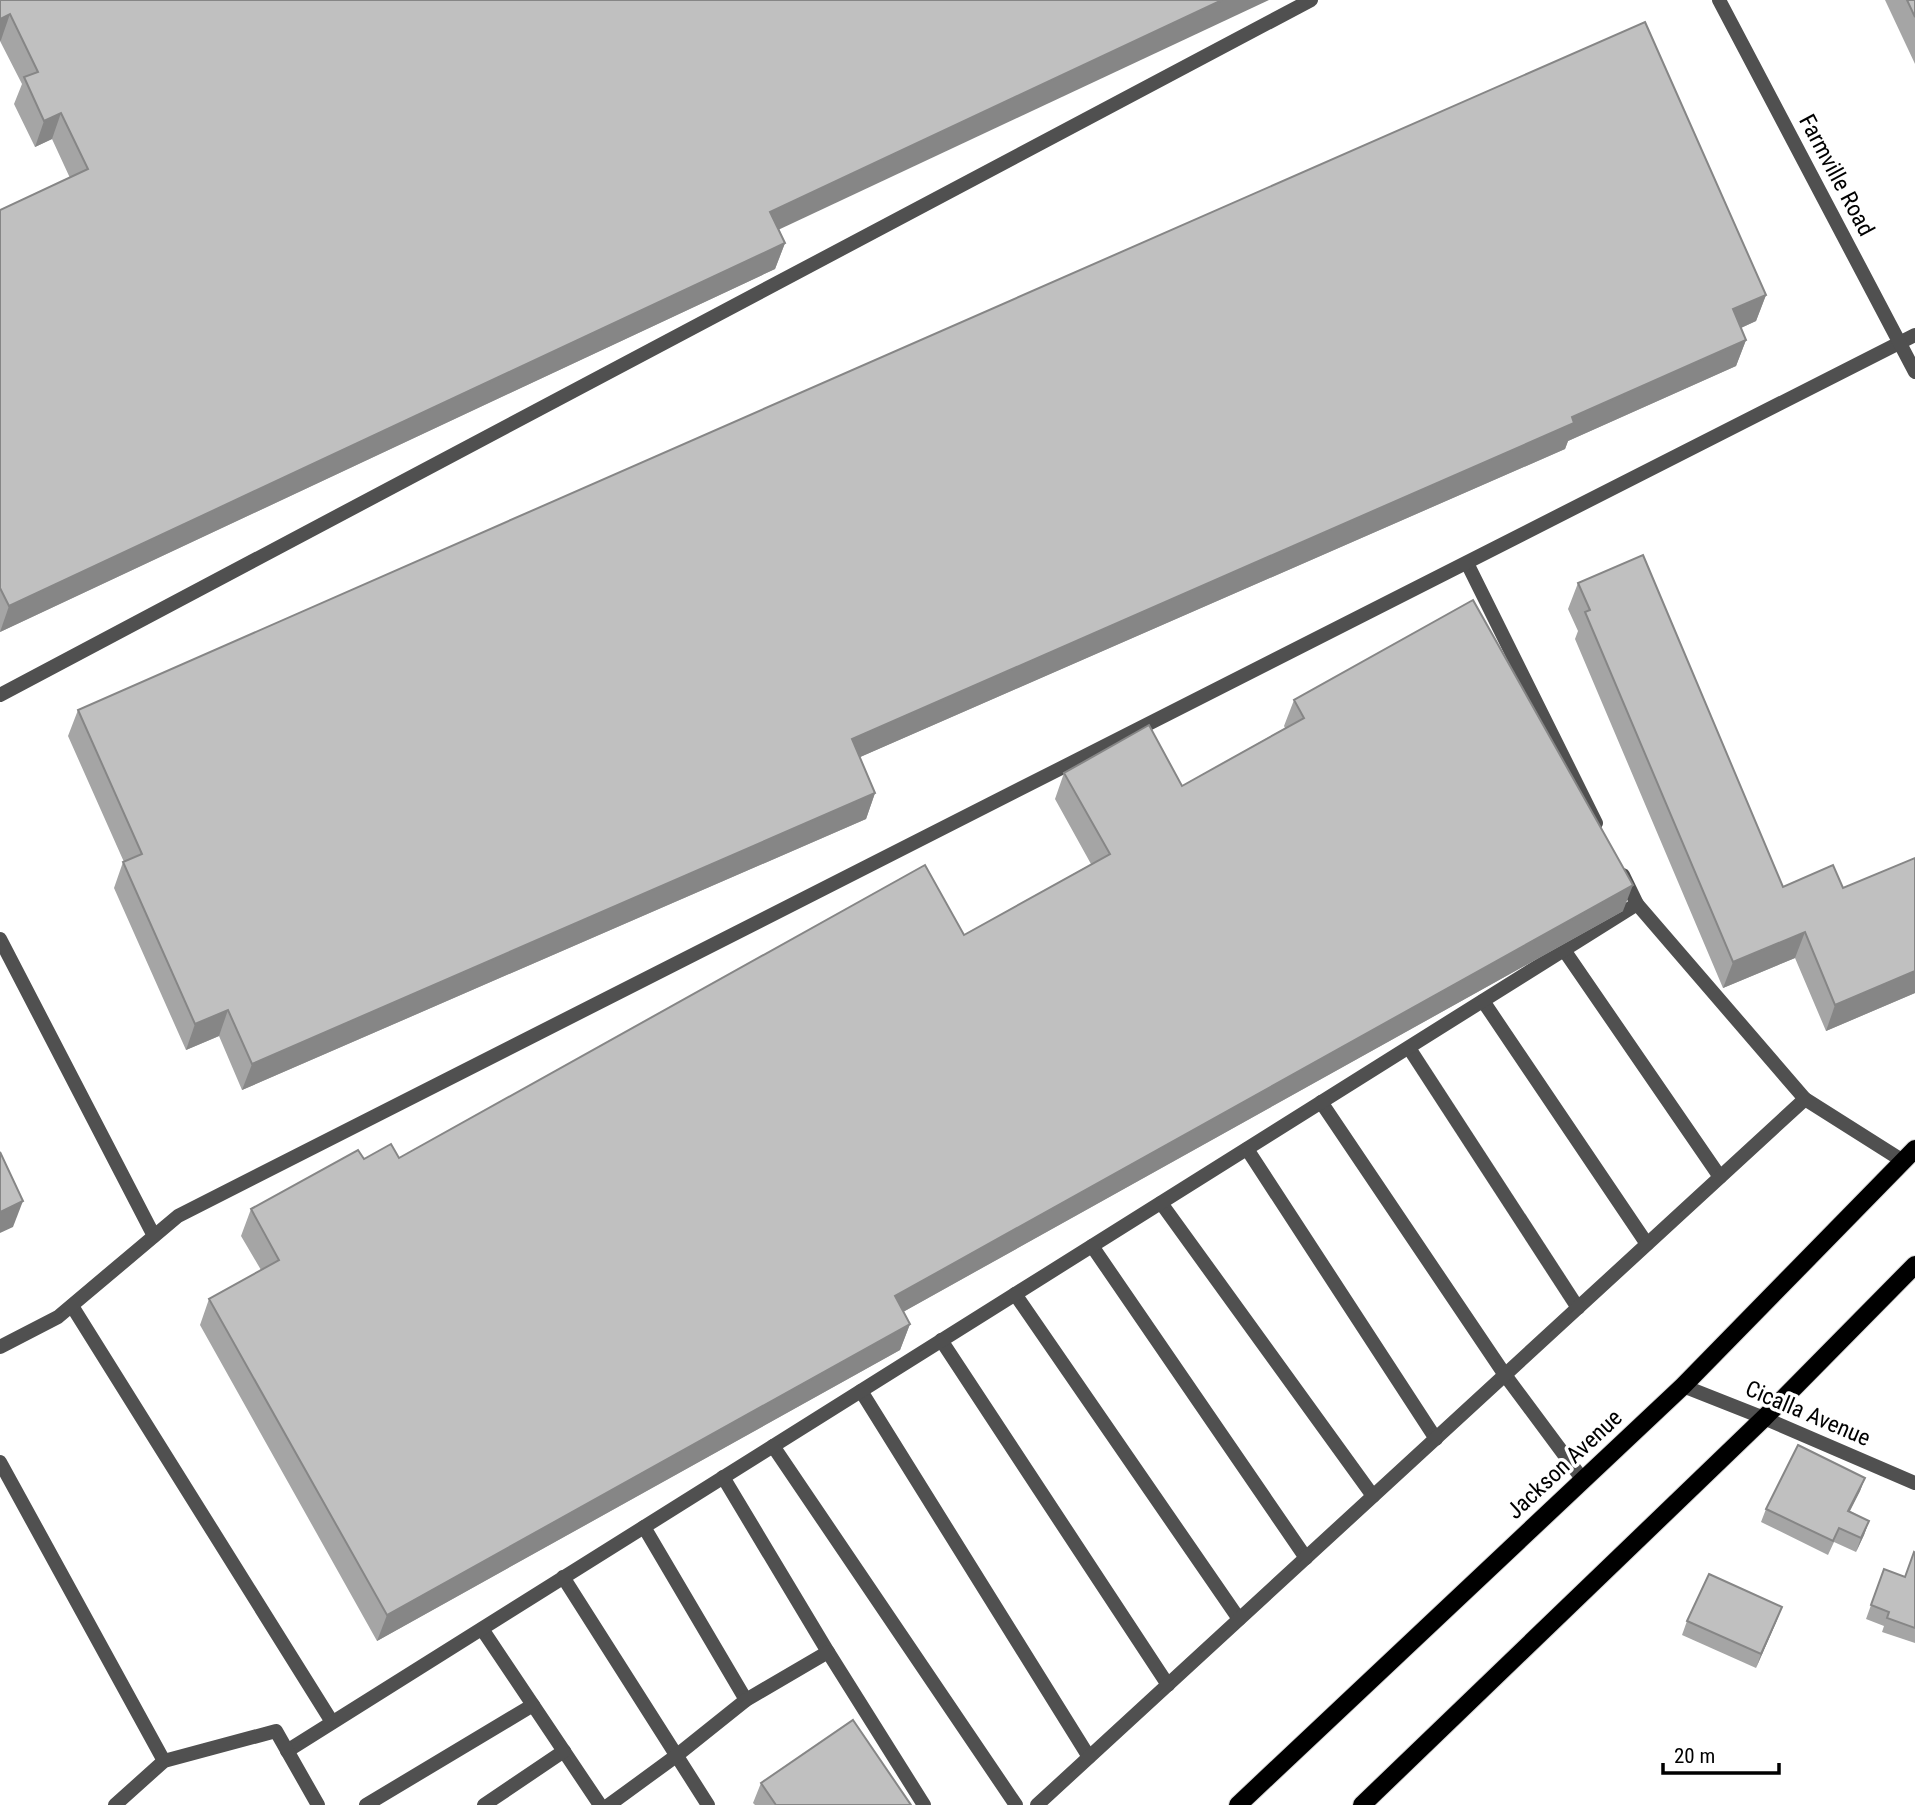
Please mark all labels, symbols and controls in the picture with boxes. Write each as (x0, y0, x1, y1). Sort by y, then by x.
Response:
street label: Farmville Road (1793, 110, 1880, 241)
street label: Cicalla Avenue (1741, 1375, 1874, 1452)
street label: Jackson Avenue (1501, 1404, 1628, 1525)
scale bar (1663, 1731, 1778, 1775)
text: 20 m (1674, 1744, 1715, 1768)

